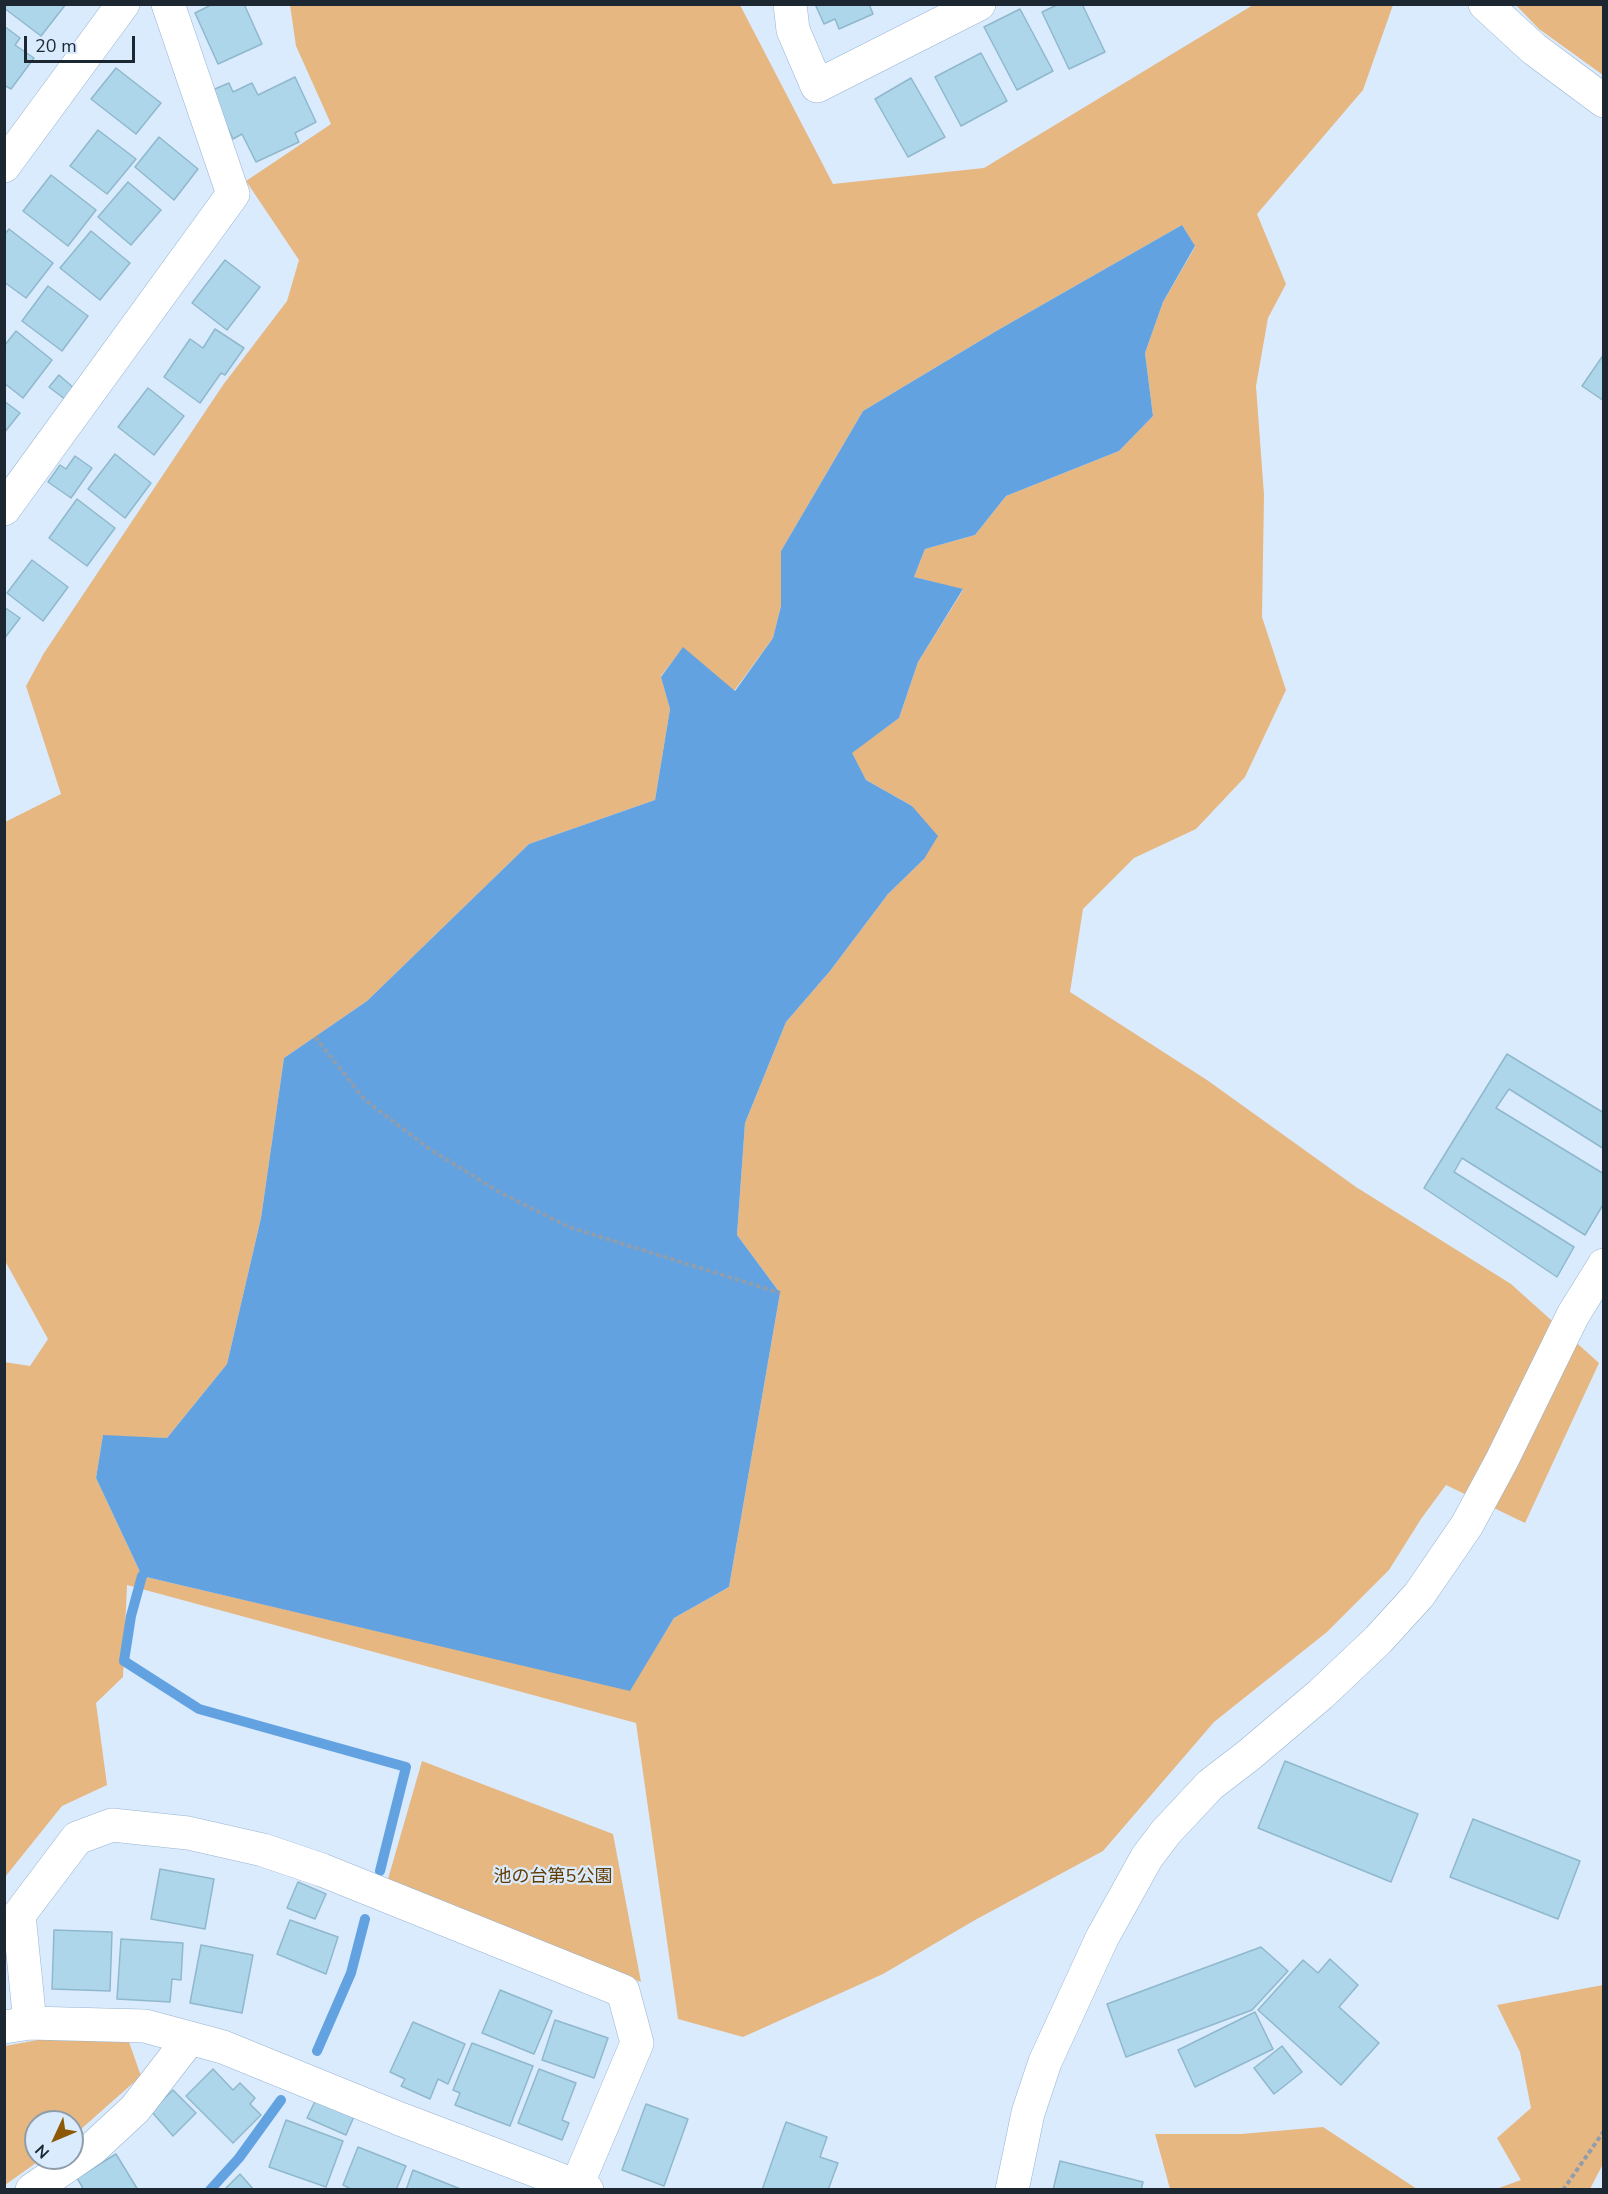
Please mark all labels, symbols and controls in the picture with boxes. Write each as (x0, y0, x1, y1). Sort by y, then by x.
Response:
scale bar (27, 24, 138, 62)
text: 20 m (35, 34, 77, 58)
park label: 池の台第5公園 (494, 1867, 612, 1889)
north arrow (24, 2110, 84, 2170)
text: N (30, 2139, 55, 2163)

